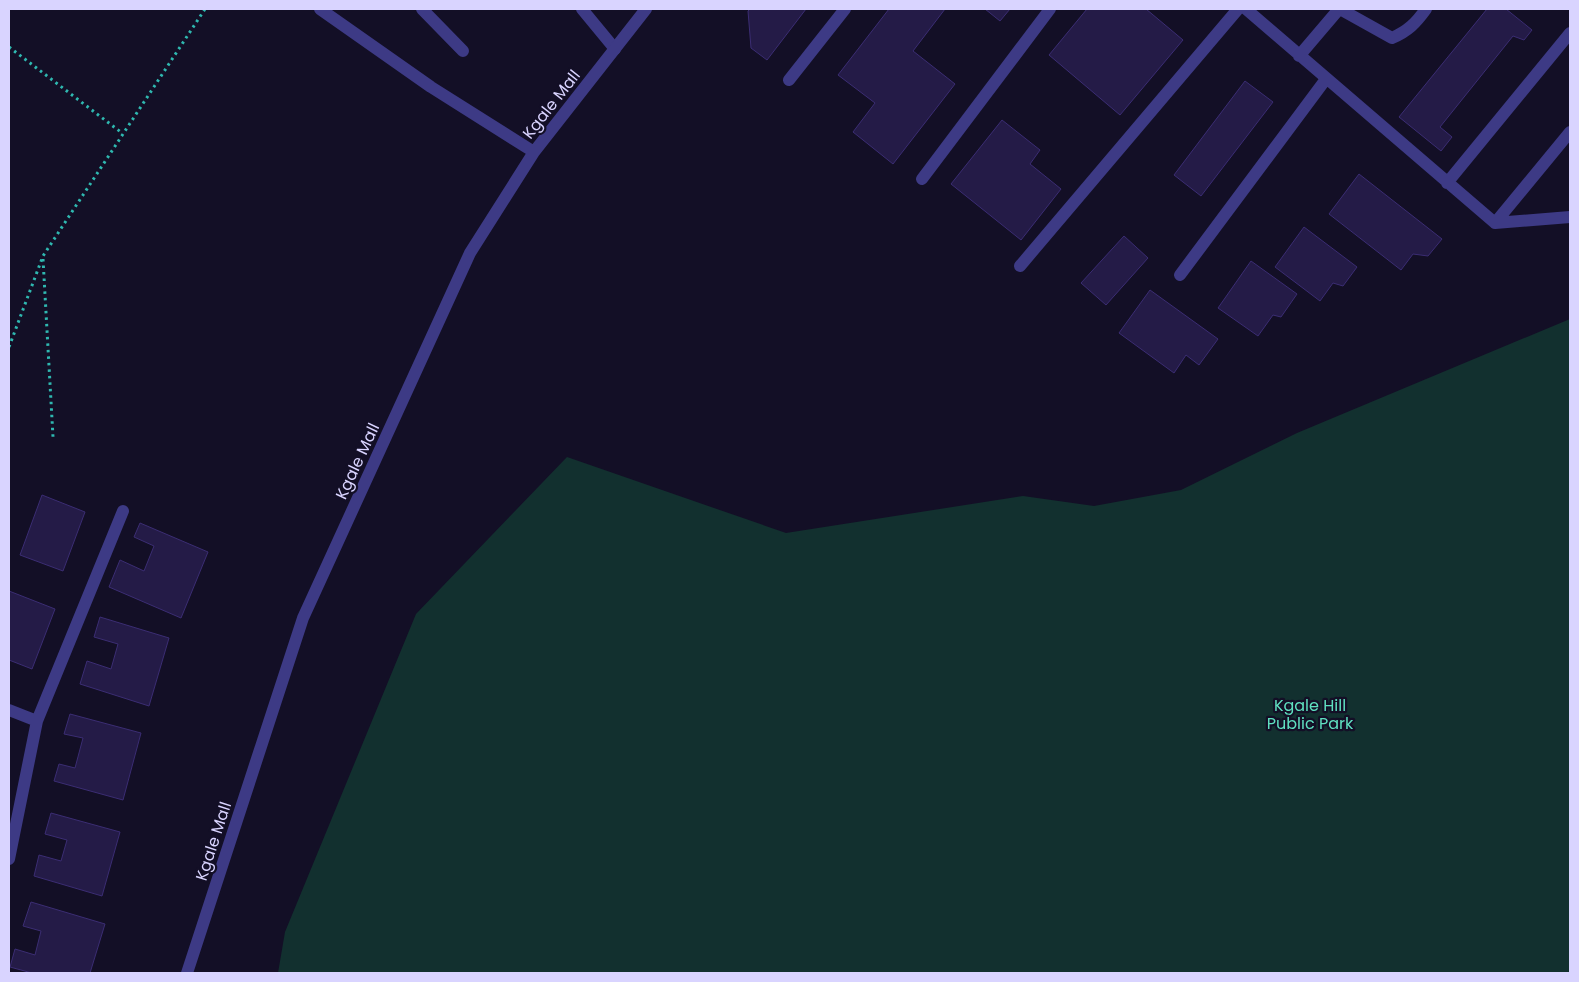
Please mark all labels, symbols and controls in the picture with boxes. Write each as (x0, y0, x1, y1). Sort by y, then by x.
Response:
street label: Kgale Mall (517, 65, 586, 144)
street label: Kgale Mall (330, 419, 385, 503)
park label: Kgale Hill Public Park (1267, 694, 1354, 735)
street label: Kgale Mall (190, 799, 237, 884)

